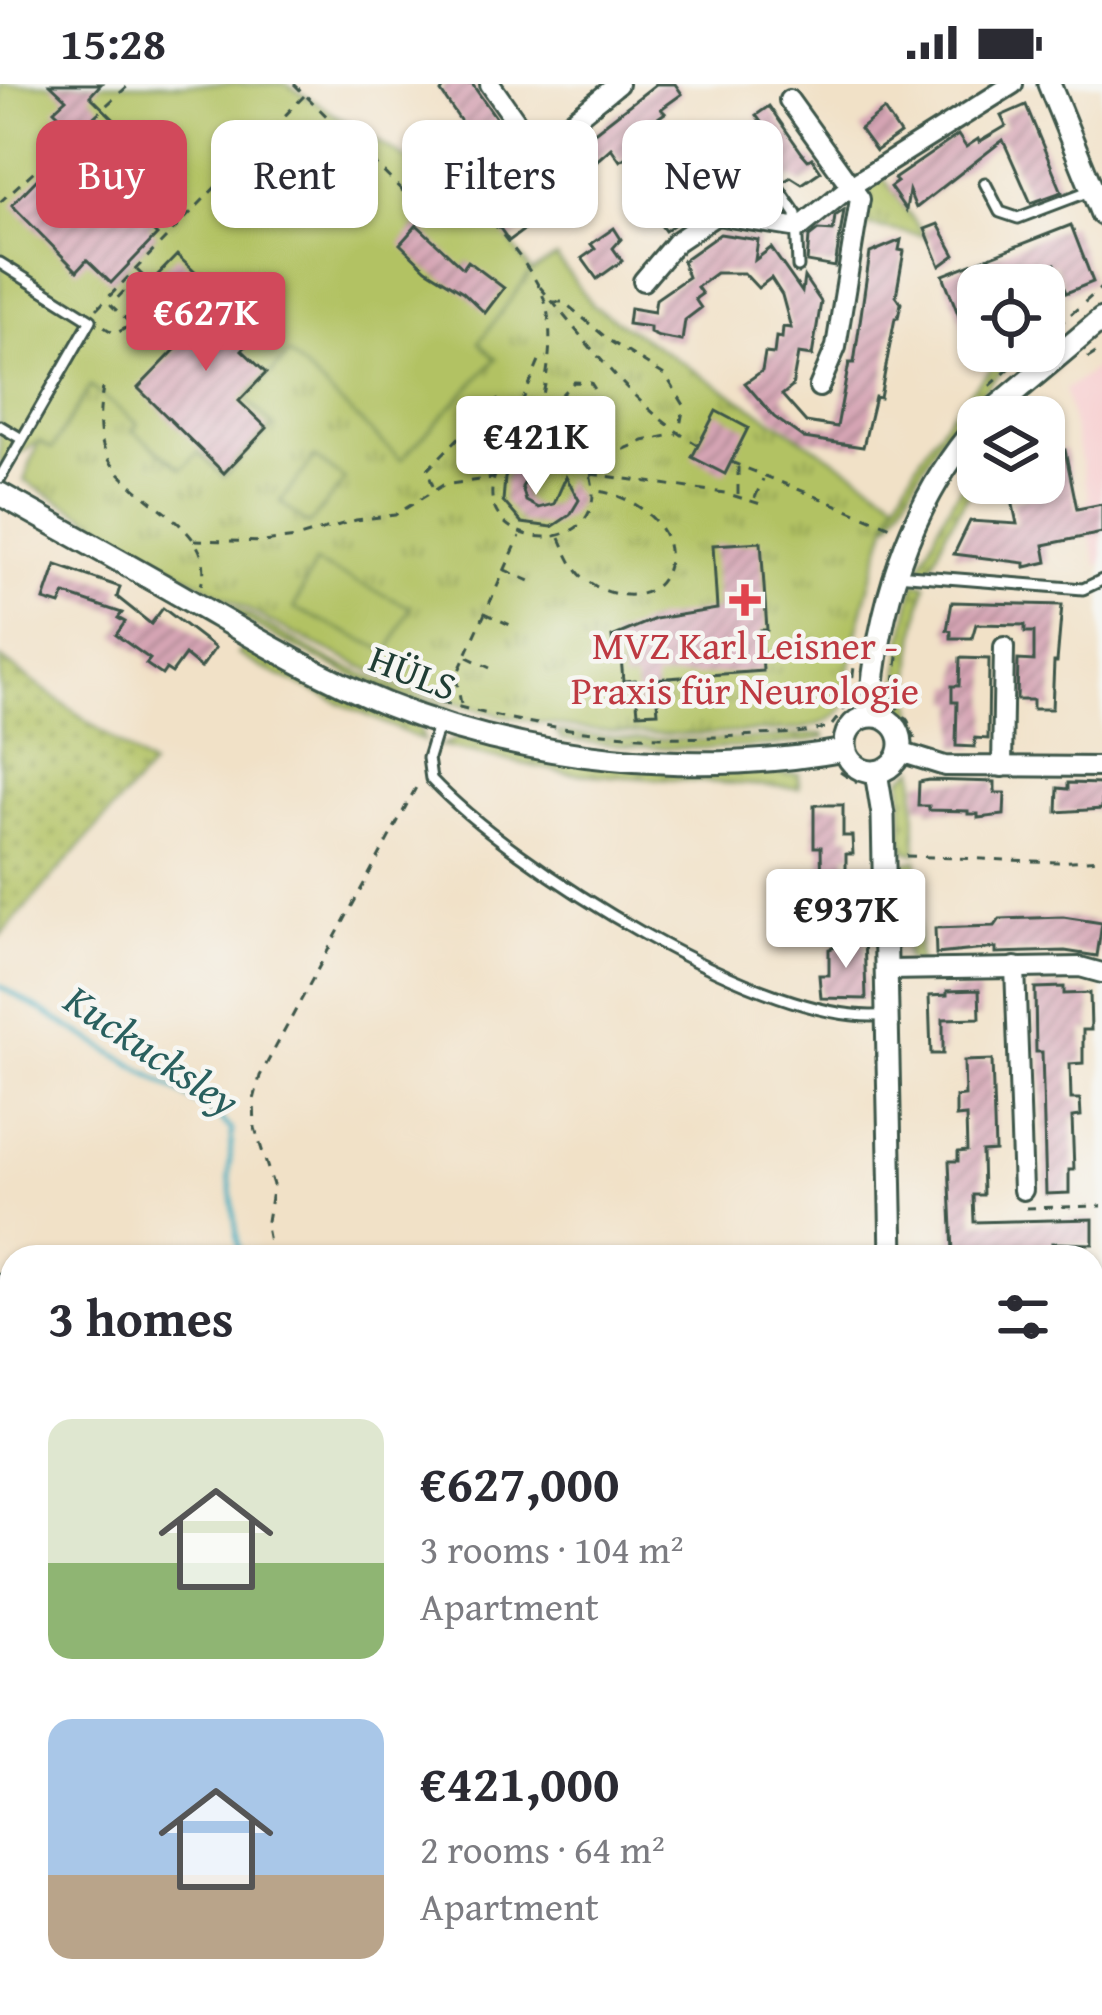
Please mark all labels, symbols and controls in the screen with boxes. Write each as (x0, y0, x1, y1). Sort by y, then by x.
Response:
text: 15:28 (60, 10, 166, 75)
chip: Buy (36, 120, 187, 228)
chip: Rent (211, 120, 378, 228)
chip: Filters (402, 120, 598, 228)
chip: New (622, 120, 783, 228)
map controls (957, 264, 1065, 504)
button: locate (957, 264, 1065, 372)
pin: €627K (122, 272, 290, 374)
text: €627K (153, 282, 259, 339)
pin: €421K (452, 396, 620, 498)
button: layers (957, 396, 1065, 504)
text: €421K (483, 406, 589, 463)
marker: MVZ Karl Leisner - Praxis für Neurologie (729, 584, 761, 616)
place label: MVZ Karl Leisner - Praxis für Neurologie (571, 616, 919, 718)
street label: HÜLS (361, 629, 465, 714)
pin: €937K (762, 869, 930, 971)
text: €937K (793, 879, 899, 936)
water label: Kuckucksley (52, 968, 252, 1130)
text: 3 homes (48, 1280, 234, 1355)
icon: filters (990, 1284, 1056, 1350)
text: €627,000 (420, 1445, 619, 1520)
icon: home (144, 1467, 288, 1611)
text: 3 rooms · 104 m² (420, 1520, 684, 1577)
text: Apartment (420, 1577, 599, 1634)
text: €421,000 (420, 1745, 619, 1820)
icon: home (144, 1767, 288, 1911)
text: 2 rooms · 64 m² (420, 1820, 665, 1877)
text: Apartment (420, 1877, 599, 1934)

